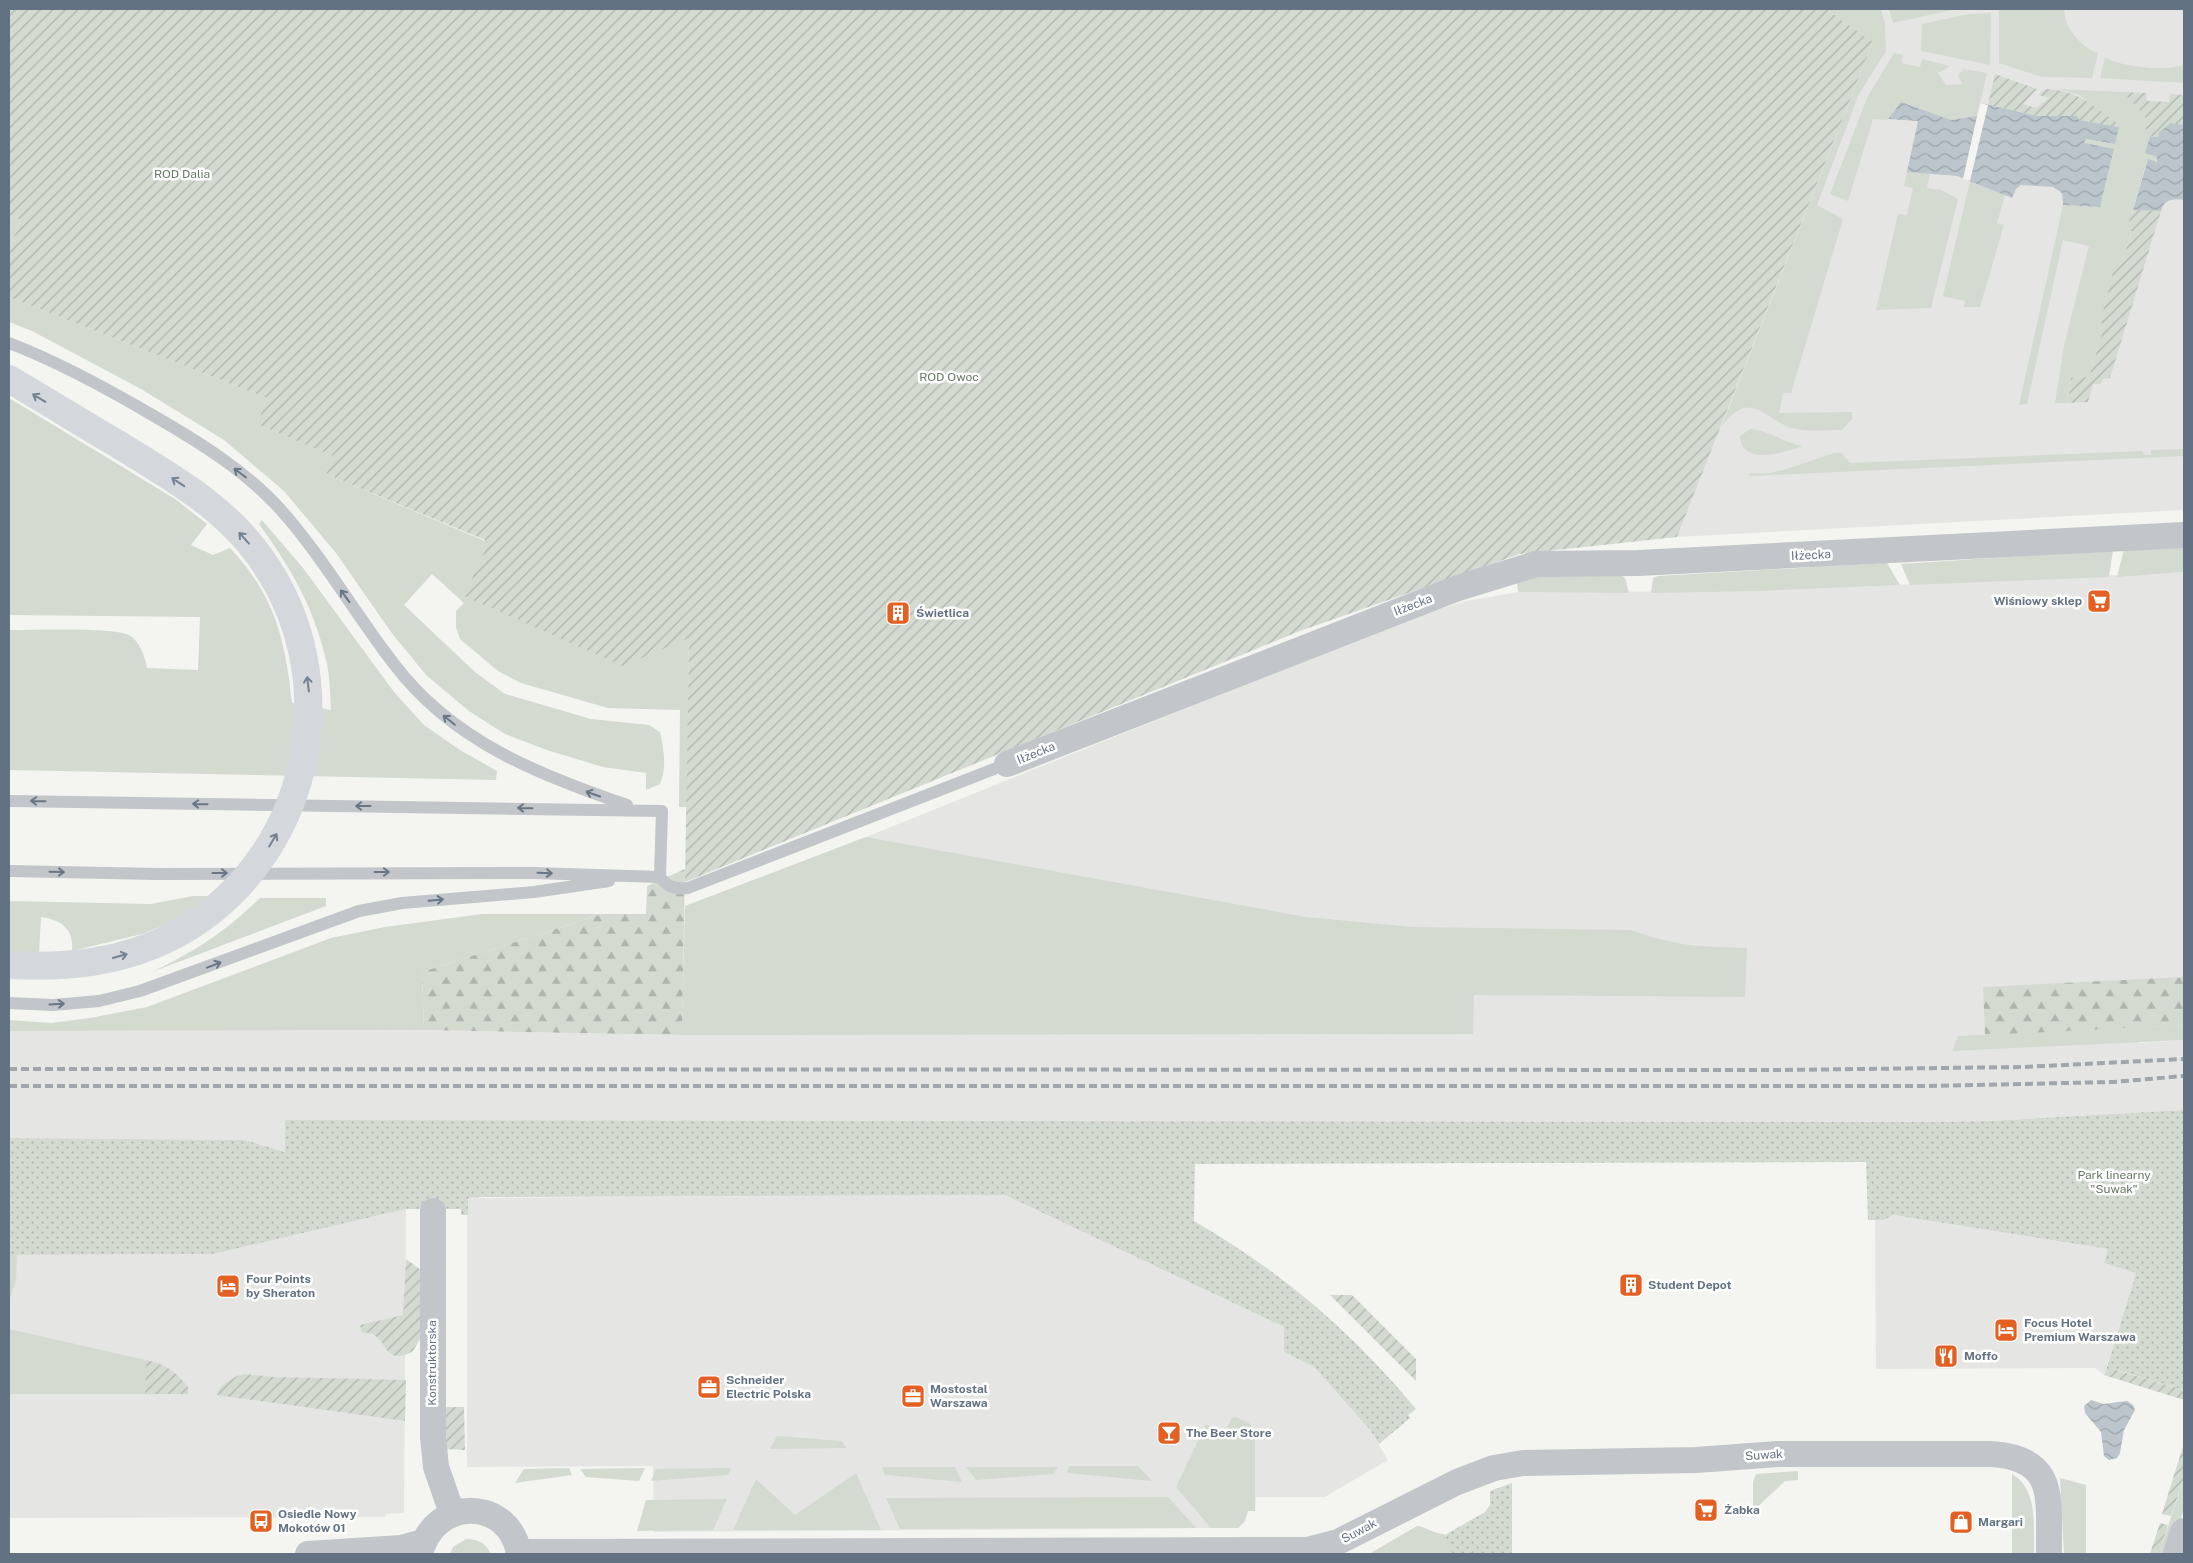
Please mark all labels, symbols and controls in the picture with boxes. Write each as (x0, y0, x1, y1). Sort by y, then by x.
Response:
park label: ROD Dalia (154, 167, 210, 181)
park label: ROD Owoc (919, 370, 979, 384)
one-way arrow (33, 392, 47, 402)
one-way arrow (233, 468, 247, 478)
one-way arrow (172, 477, 186, 487)
one-way arrow (238, 531, 250, 544)
street label: Iłżecka (1791, 547, 1831, 563)
supermarket icon: Wiśniowy sklep (2086, 588, 2112, 614)
one-way arrow (339, 590, 350, 604)
street label: Iłżecka (1392, 591, 1434, 619)
place label: Wiśniowy sklep (1994, 594, 2082, 608)
building icon: Świetlica (885, 600, 911, 626)
place label: Świetlica (916, 606, 969, 620)
one-way arrow (303, 676, 313, 692)
one-way arrow (443, 715, 456, 726)
street label: Iłżecka (1015, 739, 1057, 767)
one-way arrow (585, 788, 601, 798)
one-way arrow (30, 796, 46, 806)
one-way arrow (193, 799, 209, 808)
one-way arrow (355, 801, 372, 811)
one-way arrow (518, 803, 534, 812)
one-way arrow (269, 833, 279, 847)
one-way arrow (49, 867, 65, 877)
one-way arrow (212, 868, 228, 878)
one-way arrow (374, 868, 390, 877)
one-way arrow (536, 868, 553, 878)
one-way arrow (428, 896, 444, 905)
one-way arrow (111, 951, 127, 961)
one-way arrow (206, 960, 221, 969)
one-way arrow (49, 1000, 65, 1009)
park label: Park linearny "Suwak" (2077, 1168, 2151, 1196)
place label: Four Points by Sheraton (246, 1272, 315, 1300)
building icon: Student Depot (1618, 1272, 1644, 1298)
hotel icon: Four Points by Sheraton (215, 1273, 241, 1299)
place label: Student Depot (1648, 1278, 1732, 1292)
place label: Focus Hotel Premium Warszawa (2024, 1316, 2136, 1344)
hotel icon: Focus Hotel Premium Warszawa (1993, 1317, 2019, 1343)
street label: Konstruktorska (425, 1320, 439, 1406)
restaurant icon: Moffo (1933, 1343, 1959, 1369)
place label: Moffo (1964, 1349, 1998, 1363)
place label: Schneider Electric Polska (726, 1373, 811, 1401)
office icon: Schneider Electric Polska (696, 1374, 722, 1400)
place label: Mostostal Warszawa (930, 1382, 988, 1410)
office icon: Mostostal Warszawa (900, 1383, 926, 1409)
bar icon: The Beer Store (1156, 1420, 1182, 1446)
place label: The Beer Store (1186, 1426, 1272, 1440)
street label: Suwak (1745, 1447, 1783, 1463)
supermarket icon: Żabka (1693, 1497, 1719, 1523)
place label: Żabka (1724, 1503, 1760, 1517)
place label: Osiedle Nowy Mokotów 01 (278, 1507, 357, 1535)
bus stop icon: Osiedle Nowy Mokotów 01 (248, 1508, 274, 1534)
shop icon: Margari (1948, 1509, 1974, 1535)
place label: Margari (1978, 1515, 2023, 1529)
street label: Suwak (1339, 1516, 1379, 1546)

